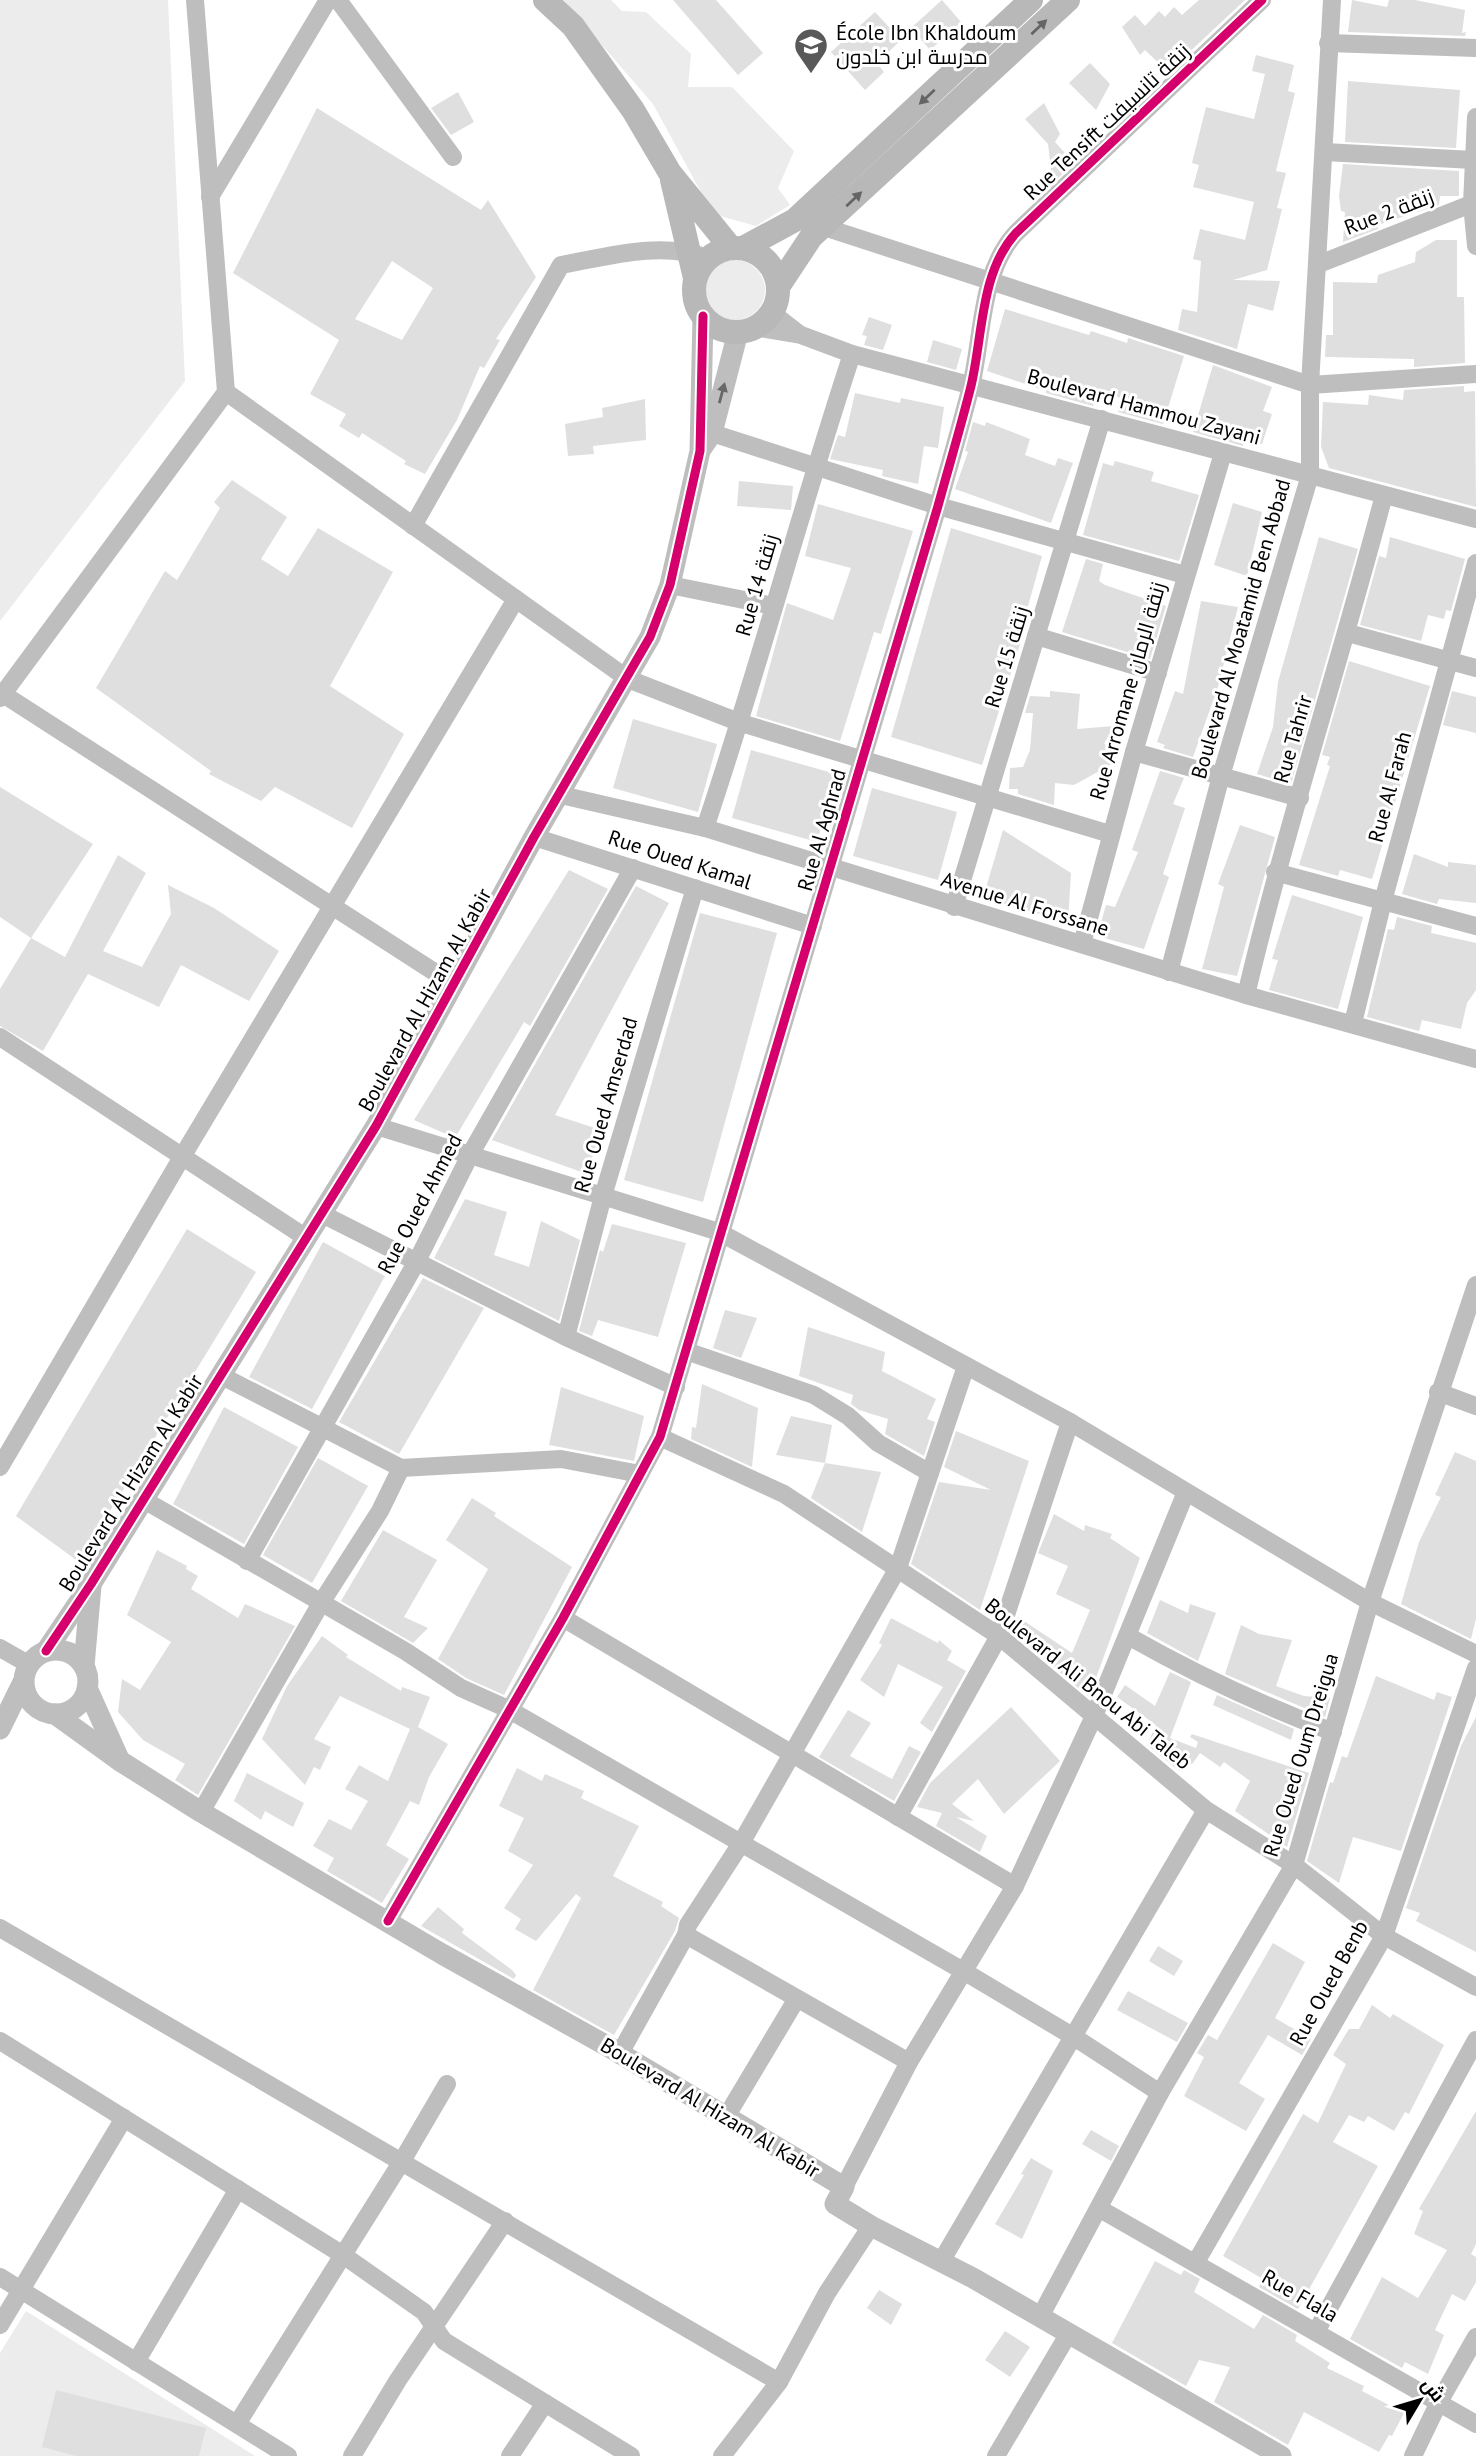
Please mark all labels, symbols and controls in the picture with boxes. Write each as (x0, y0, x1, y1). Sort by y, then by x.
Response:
place label: École Ibn Khaldoum مدرسة ابن خلدون (836, 19, 1016, 70)
one-way arrow (1030, 20, 1047, 36)
school or university icon: École Ibn Khaldoum مدرسة ابن خلدون (792, 26, 830, 75)
street label: Rue Tensift زنقة تانسيفت (1018, 37, 1196, 206)
one-way arrow (919, 88, 936, 104)
street label: Rue 2 زنقة (1340, 182, 1437, 241)
one-way arrow (845, 191, 863, 207)
street label: Boulevard Hammou Zayani (1024, 362, 1264, 451)
one-way arrow (717, 381, 728, 403)
street label: Boulevard Al Moatamid Ben Abbad (1185, 476, 1296, 782)
street label: Rue 14 زنقة (729, 531, 784, 639)
street label: Rue Arromane زنقة الرمان (1083, 579, 1172, 803)
street label: Rue 15 زنقة (978, 603, 1035, 711)
street label: Rue Tahrir (1267, 692, 1318, 786)
street label: Rue Al Farah (1362, 729, 1417, 845)
street label: Rue Al Aghrad (791, 765, 852, 894)
street label: Rue Oued Kamal (605, 824, 755, 895)
street label: Avenue Al Forssane (938, 865, 1112, 942)
street label: Boulevard Al Hizam Al Kabir (352, 883, 497, 1116)
street label: Rue Oued Amserdad (568, 1014, 644, 1196)
street label: Rue Oued Ahmed (371, 1129, 468, 1279)
street label: Boulevard Al Hizam Al Kabir (53, 1369, 209, 1596)
street label: Boulevard Ali Bnou Abi Taleb (979, 1592, 1197, 1775)
street label: Rue Oued Oum Dreigua (1257, 1650, 1344, 1860)
street label: Rue Oued Benb (1283, 1915, 1374, 2050)
street label: Boulevard Al Hizam Al Kabir (596, 2031, 825, 2184)
street label: Rue Flala (1257, 2263, 1343, 2328)
north arrow (1385, 2365, 1455, 2435)
text: ش (1416, 2373, 1450, 2407)

